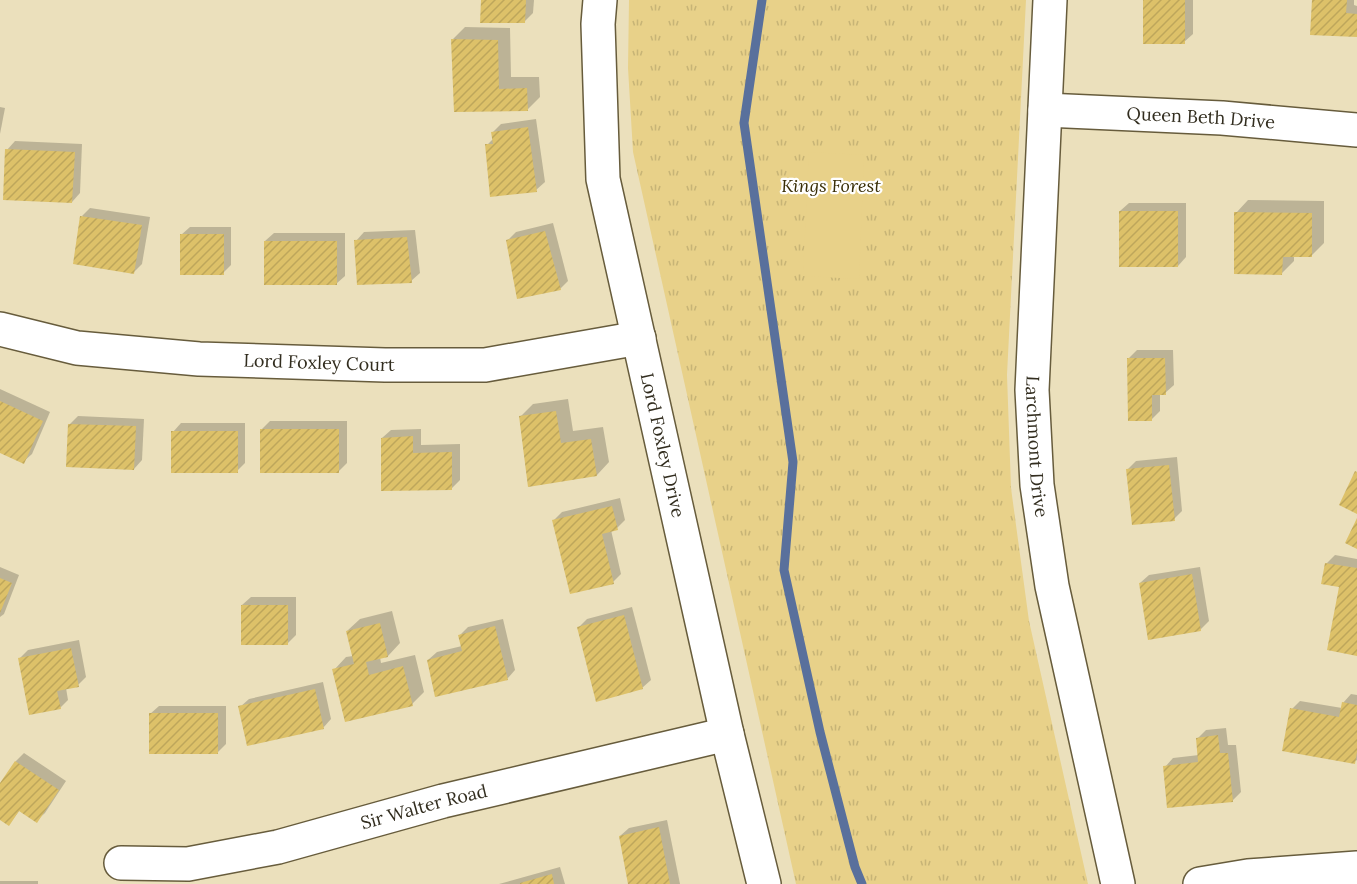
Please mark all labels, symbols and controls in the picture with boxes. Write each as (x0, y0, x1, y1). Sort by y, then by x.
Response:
street label: Queen Beth Drive (1126, 102, 1276, 134)
park label: Kings Forest (781, 174, 881, 197)
street label: Lord Foxley Court (243, 348, 395, 376)
street label: Lord Foxley Drive (636, 371, 690, 520)
street label: Larchmont Drive (1021, 375, 1054, 519)
street label: Sir Walter Road (358, 779, 490, 834)

